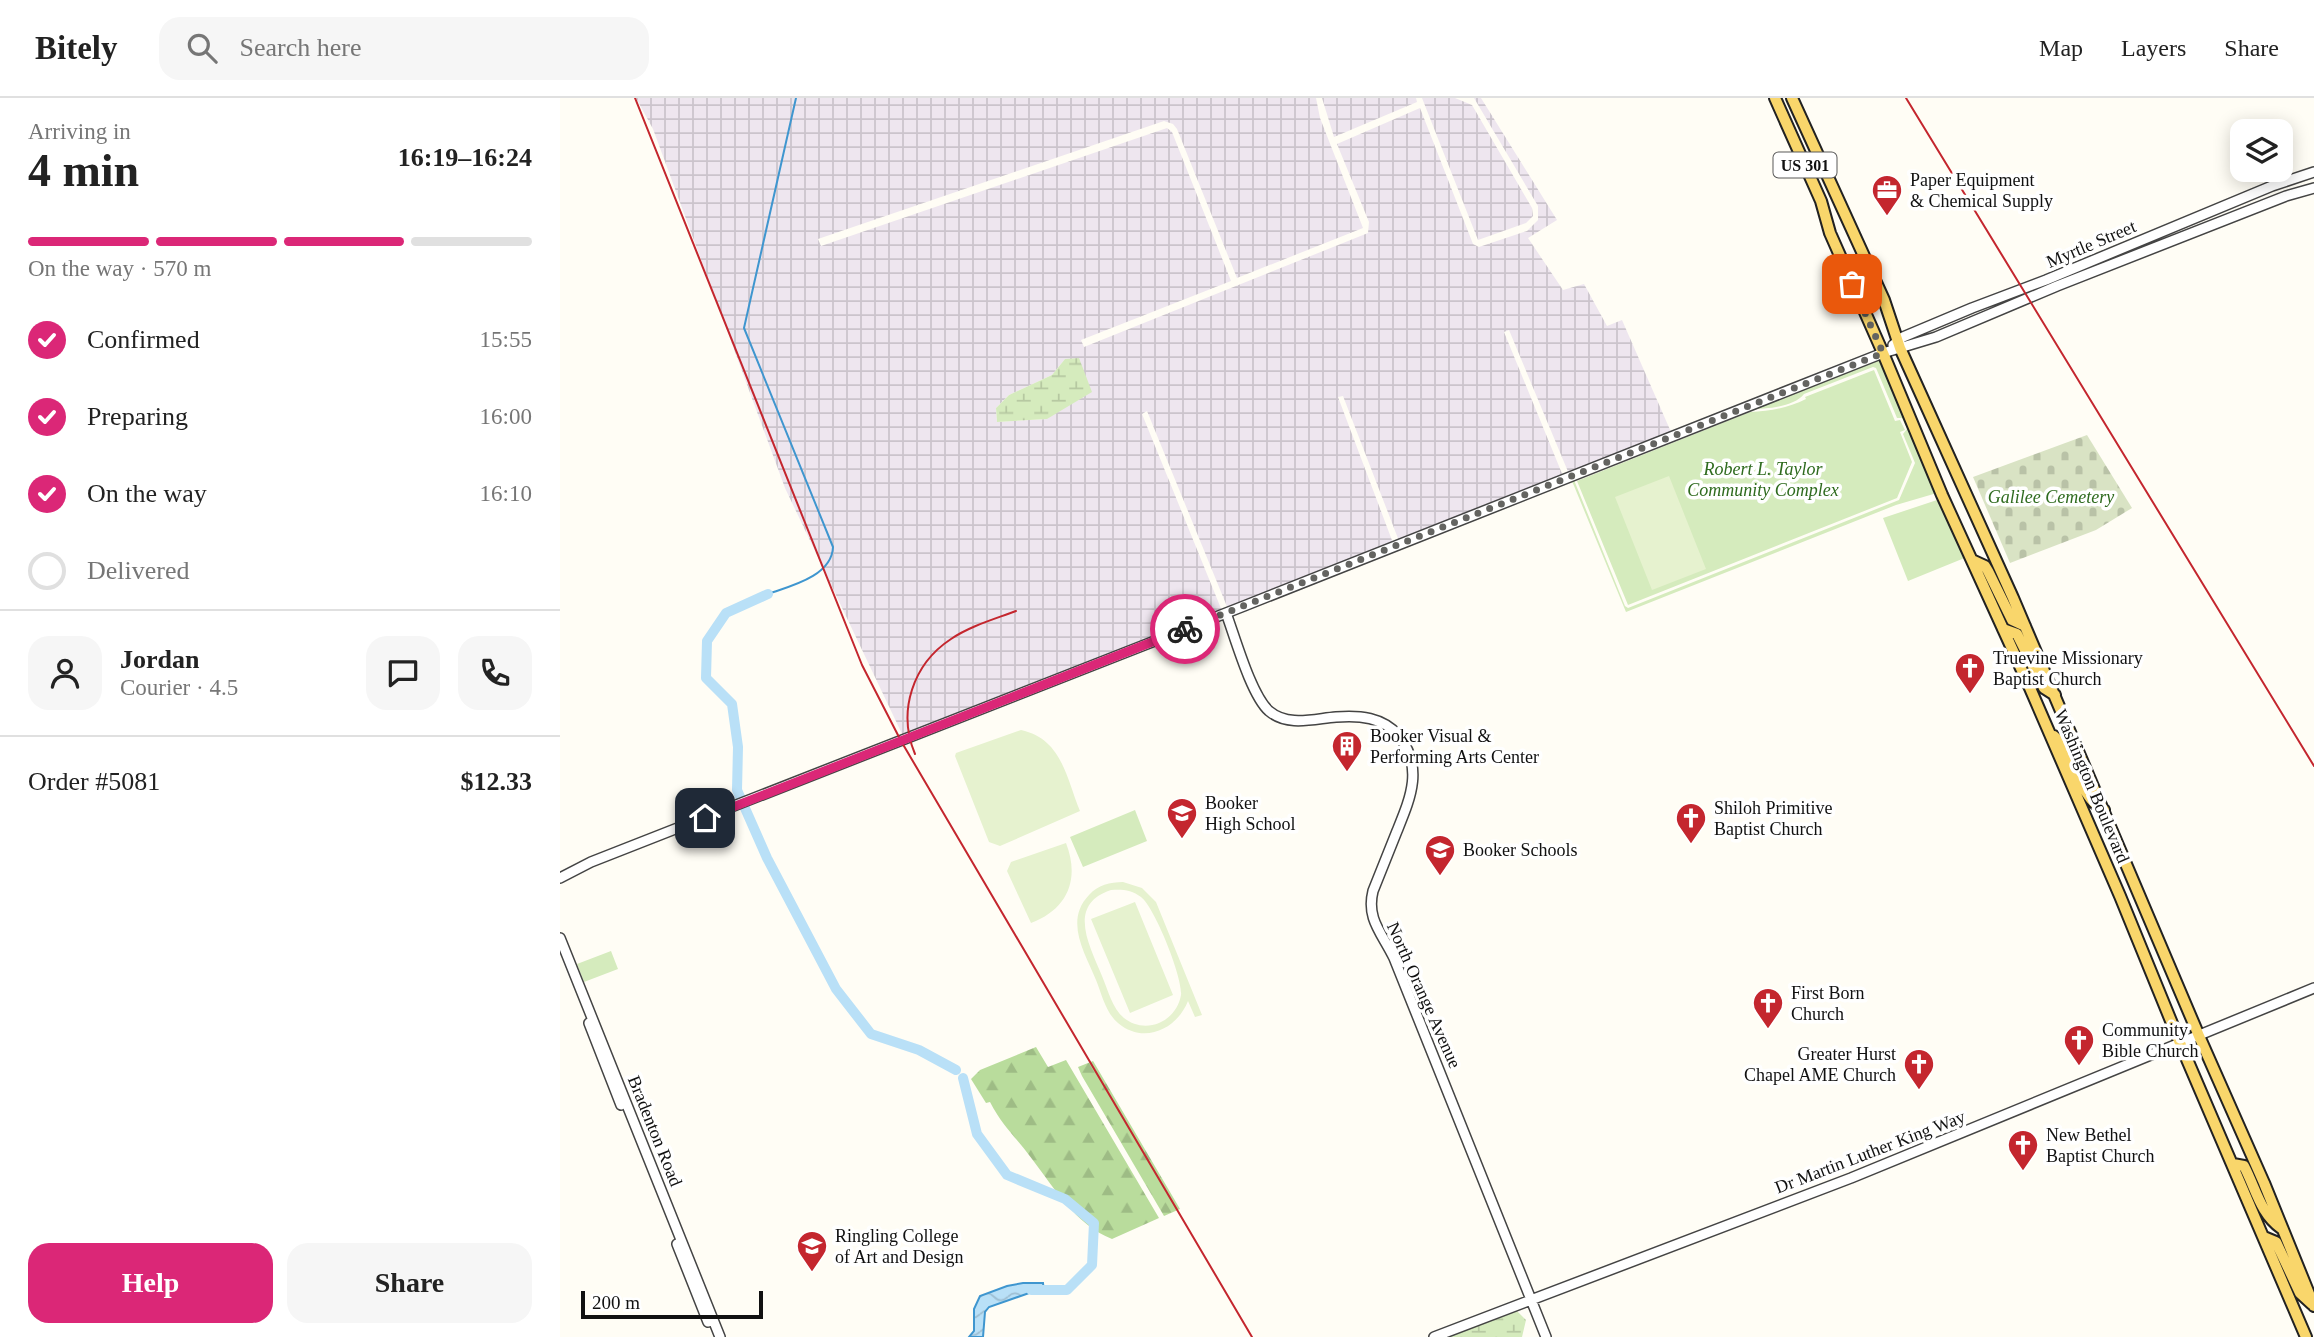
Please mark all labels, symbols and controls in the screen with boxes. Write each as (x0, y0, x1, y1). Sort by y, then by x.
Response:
search box (159, 17, 649, 80)
icon: search (183, 29, 221, 67)
text: Bitely (35, 30, 117, 66)
text: Search here (239, 33, 361, 62)
text: Map (2039, 35, 2083, 61)
text: Layers (2121, 35, 2186, 61)
text: Share (2224, 35, 2279, 61)
text: Arriving in (28, 119, 131, 144)
map controls (2230, 119, 2293, 182)
button: layers (2230, 119, 2293, 182)
text: 16:19–16:24 (398, 143, 532, 172)
text: 4 min (28, 145, 139, 196)
road number: US 301 (1774, 152, 1836, 178)
place label: Paper Equipment & Chemical Supply (1910, 170, 2053, 211)
office icon: Paper Equipment & Chemical Supply (1870, 173, 1904, 217)
street label: Myrtle Street (2043, 216, 2139, 272)
pin (1822, 254, 1882, 314)
text: On the way · 570 m (28, 256, 211, 281)
icon: bag (1833, 265, 1871, 303)
icon: check (28, 321, 66, 359)
text: Confirmed (87, 325, 200, 354)
text: 15:55 (480, 327, 532, 352)
icon: check (28, 398, 66, 436)
text: Preparing (87, 402, 188, 431)
text: 16:00 (480, 404, 532, 429)
park label: Robert L. Taylor Community Complex (1687, 459, 1839, 500)
icon: check (28, 475, 66, 513)
text: On the way (87, 479, 207, 508)
text: 16:10 (480, 481, 532, 506)
park label: Galilee Cemetery (1988, 487, 2114, 507)
text: Delivered (87, 556, 190, 585)
courier (1150, 594, 1220, 664)
icon: bike (1166, 610, 1204, 648)
button: person (28, 636, 102, 710)
button: chat (366, 636, 440, 710)
button: phone (458, 636, 532, 710)
text: Jordan (120, 645, 199, 674)
place label: Truevine Missionary Baptist Church (1993, 648, 2143, 689)
church icon: Truevine Missionary Baptist Church (1953, 651, 1987, 695)
text: Courier · 4.5 (120, 675, 238, 700)
street label: Washington Boulevard (2051, 706, 2133, 866)
place label: Booker Visual & Performing Arts Center (1370, 726, 1539, 767)
building icon: Booker Visual & Performing Arts Center (1330, 729, 1364, 773)
text: Order #5081 (28, 767, 160, 796)
text: $12.33 (461, 767, 532, 796)
pin (675, 788, 735, 848)
place label: Booker High School (1205, 793, 1296, 834)
school or university icon: Booker High School (1165, 796, 1199, 840)
place label: Shiloh Primitive Baptist Church (1714, 798, 1833, 839)
icon: home (686, 799, 724, 837)
church icon: Shiloh Primitive Baptist Church (1674, 801, 1708, 845)
school or university icon: Booker Schools (1423, 833, 1457, 877)
place label: Booker Schools (1463, 840, 1578, 860)
street label: North Orange Avenue (1383, 919, 1465, 1071)
place label: First Born Church (1791, 983, 1865, 1024)
church icon: First Born Church (1751, 986, 1785, 1030)
place label: Community Bible Church (2102, 1020, 2199, 1061)
church icon: Community Bible Church (2062, 1023, 2096, 1067)
place label: Greater Hurst Chapel AME Church (1744, 1044, 1896, 1085)
church icon: Greater Hurst Chapel AME Church (1902, 1047, 1936, 1091)
street label: Bradenton Road (624, 1073, 686, 1189)
street label: Dr Martin Luther King Way (1772, 1106, 1968, 1198)
place label: New Bethel Baptist Church (2046, 1125, 2155, 1166)
church icon: New Bethel Baptist Church (2006, 1128, 2040, 1172)
place label: Ringling College of Art and Design (835, 1226, 963, 1267)
school or university icon: Ringling College of Art and Design (795, 1229, 829, 1273)
button: Help (28, 1243, 273, 1323)
button: Share (287, 1243, 532, 1323)
scale bar (581, 1288, 763, 1320)
text: 200 m (592, 1292, 640, 1313)

